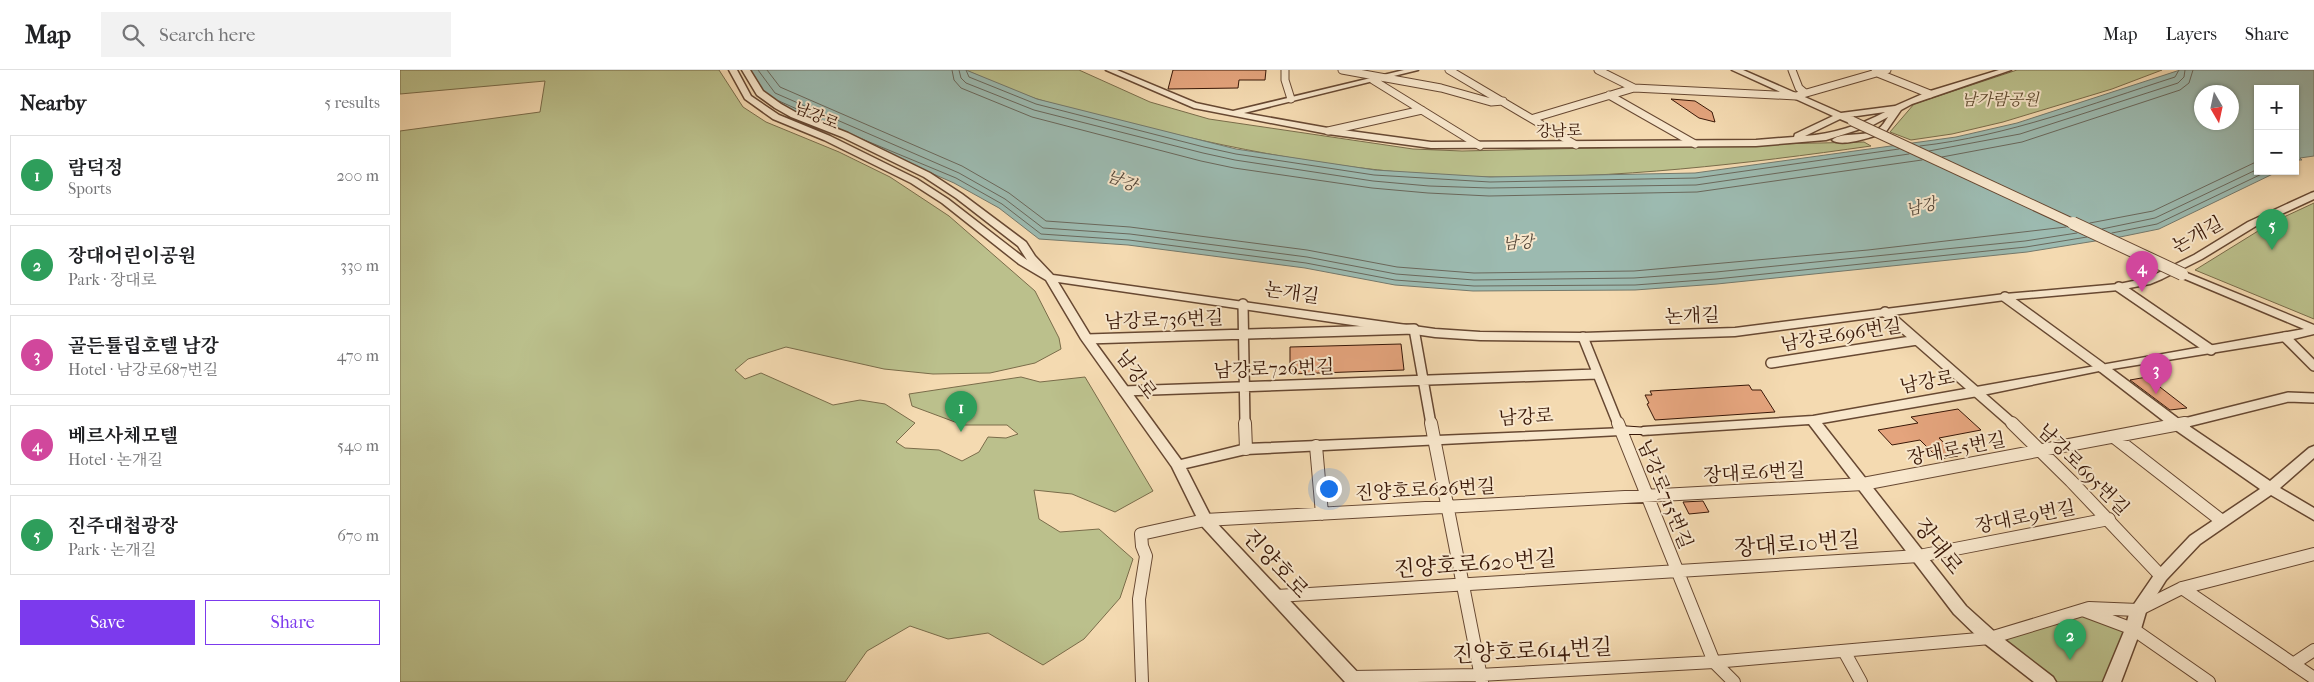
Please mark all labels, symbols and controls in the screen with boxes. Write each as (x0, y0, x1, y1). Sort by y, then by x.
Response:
search box (101, 12, 451, 57)
text: Map (25, 21, 71, 49)
icon: search (119, 21, 147, 49)
text: Search here (159, 24, 255, 46)
text: Map (2103, 24, 2137, 45)
text: Layers (2165, 24, 2217, 45)
text: Share (2245, 24, 2289, 45)
north arrow (2194, 85, 2239, 130)
map controls (2254, 85, 2299, 175)
button: + (2254, 85, 2299, 130)
park label: 남가람공원 (1961, 90, 2040, 109)
text: Nearby (20, 91, 86, 115)
text: 5 results (324, 93, 380, 112)
street label: 남강로 (792, 98, 842, 133)
street label: 강남로 (1536, 121, 1583, 140)
button: − (2254, 130, 2299, 175)
text: 람덕정 (68, 157, 123, 179)
text: 1 (34, 166, 40, 185)
text: 200 m (336, 166, 379, 185)
water label: 남강 (1104, 166, 1142, 196)
text: Sports (68, 179, 111, 198)
water label: 남강 (1904, 193, 1941, 219)
pin: 5 (2256, 209, 2288, 250)
street label: 논개길 (2168, 212, 2227, 258)
water label: 남강 (1502, 232, 1537, 253)
text: 장대어린이공원 (68, 245, 196, 267)
pin: 4 (2126, 251, 2158, 292)
text: 2 (33, 256, 41, 275)
text: 330 m (340, 256, 379, 275)
text: Park · 장대로 (68, 270, 156, 289)
street label: 논개길 (1263, 278, 1321, 308)
street label: 논개길 (1664, 304, 1720, 328)
street label: 남강로736번길 (1104, 307, 1224, 333)
street label: 남강로696번길 (1779, 315, 1903, 355)
text: 골든튤립호텔 남강 (68, 335, 219, 357)
text: 3 (34, 346, 40, 365)
text: 470 m (337, 346, 379, 365)
street label: 남강로 (1111, 346, 1161, 403)
pin: 3 (2140, 353, 2172, 394)
street label: 남강로726번길 (1213, 356, 1335, 382)
text: Hotel · 남강로687번길 (68, 360, 218, 379)
street label: 남강로 (1898, 366, 1956, 398)
pin: 1 (945, 391, 977, 432)
street label: 남강로 (1498, 405, 1554, 429)
street label: 남강로695번길 (2033, 419, 2134, 520)
text: 베르사체모텔 (68, 425, 178, 447)
street label: 장대로5번길 (1905, 429, 2007, 469)
text: 4 (32, 436, 42, 455)
text: 540 m (337, 436, 379, 455)
street label: 남강로715번길 (1633, 437, 1697, 552)
text: Hotel · 논개길 (68, 450, 163, 469)
street label: 장대로6번길 (1703, 459, 1806, 487)
street label: 진양호로626번길 (1354, 475, 1496, 505)
your location (1316, 476, 1342, 502)
street label: 장대로9번길 (1973, 496, 2077, 537)
street label: 장대로 (1908, 513, 1968, 580)
text: 진주대첩광장 (68, 515, 178, 537)
street label: 진양호로 (1237, 524, 1314, 604)
text: 5 (34, 526, 40, 545)
text: 670 m (337, 526, 379, 545)
street label: 장대로10번길 (1733, 527, 1861, 561)
text: Park · 논개길 (68, 540, 156, 559)
street label: 진양호로620번길 (1393, 545, 1557, 583)
button: Save (20, 600, 195, 645)
button: Share (205, 600, 380, 645)
pin: 2 (2054, 619, 2086, 660)
street label: 진양호로614번길 (1451, 634, 1613, 668)

